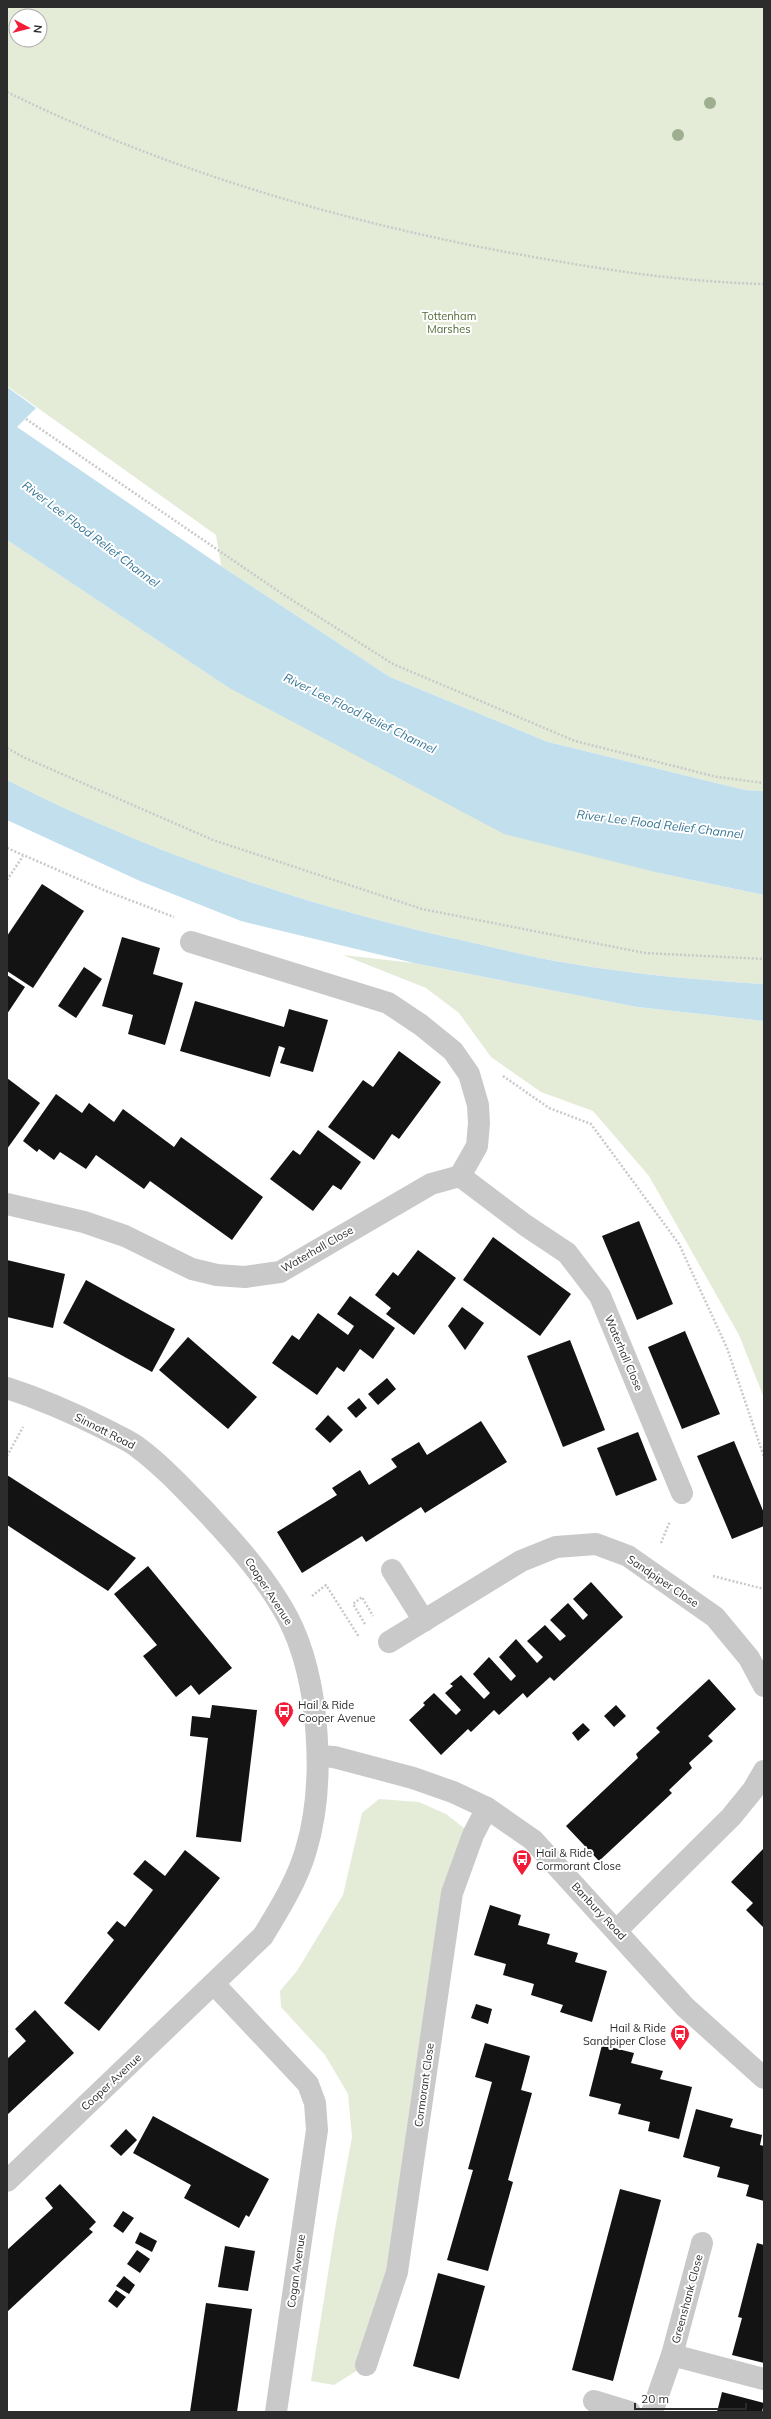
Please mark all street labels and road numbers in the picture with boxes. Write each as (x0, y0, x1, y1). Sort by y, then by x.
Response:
street label: Waterhall Close (278, 1223, 356, 1275)
street label: Waterhall Close (602, 1313, 646, 1393)
street label: Sinnott Road (72, 1410, 138, 1452)
street label: Sandpiper Close (625, 1552, 701, 1610)
street label: Cooper Avenue (242, 1555, 296, 1627)
street label: Banbury Road (569, 1879, 629, 1943)
street label: Cormorant Close (411, 2042, 437, 2128)
street label: Cooper Avenue (78, 2050, 144, 2114)
street label: Cogan Avenue (284, 2233, 308, 2309)
street label: Greenshank Close (668, 2253, 706, 2345)

